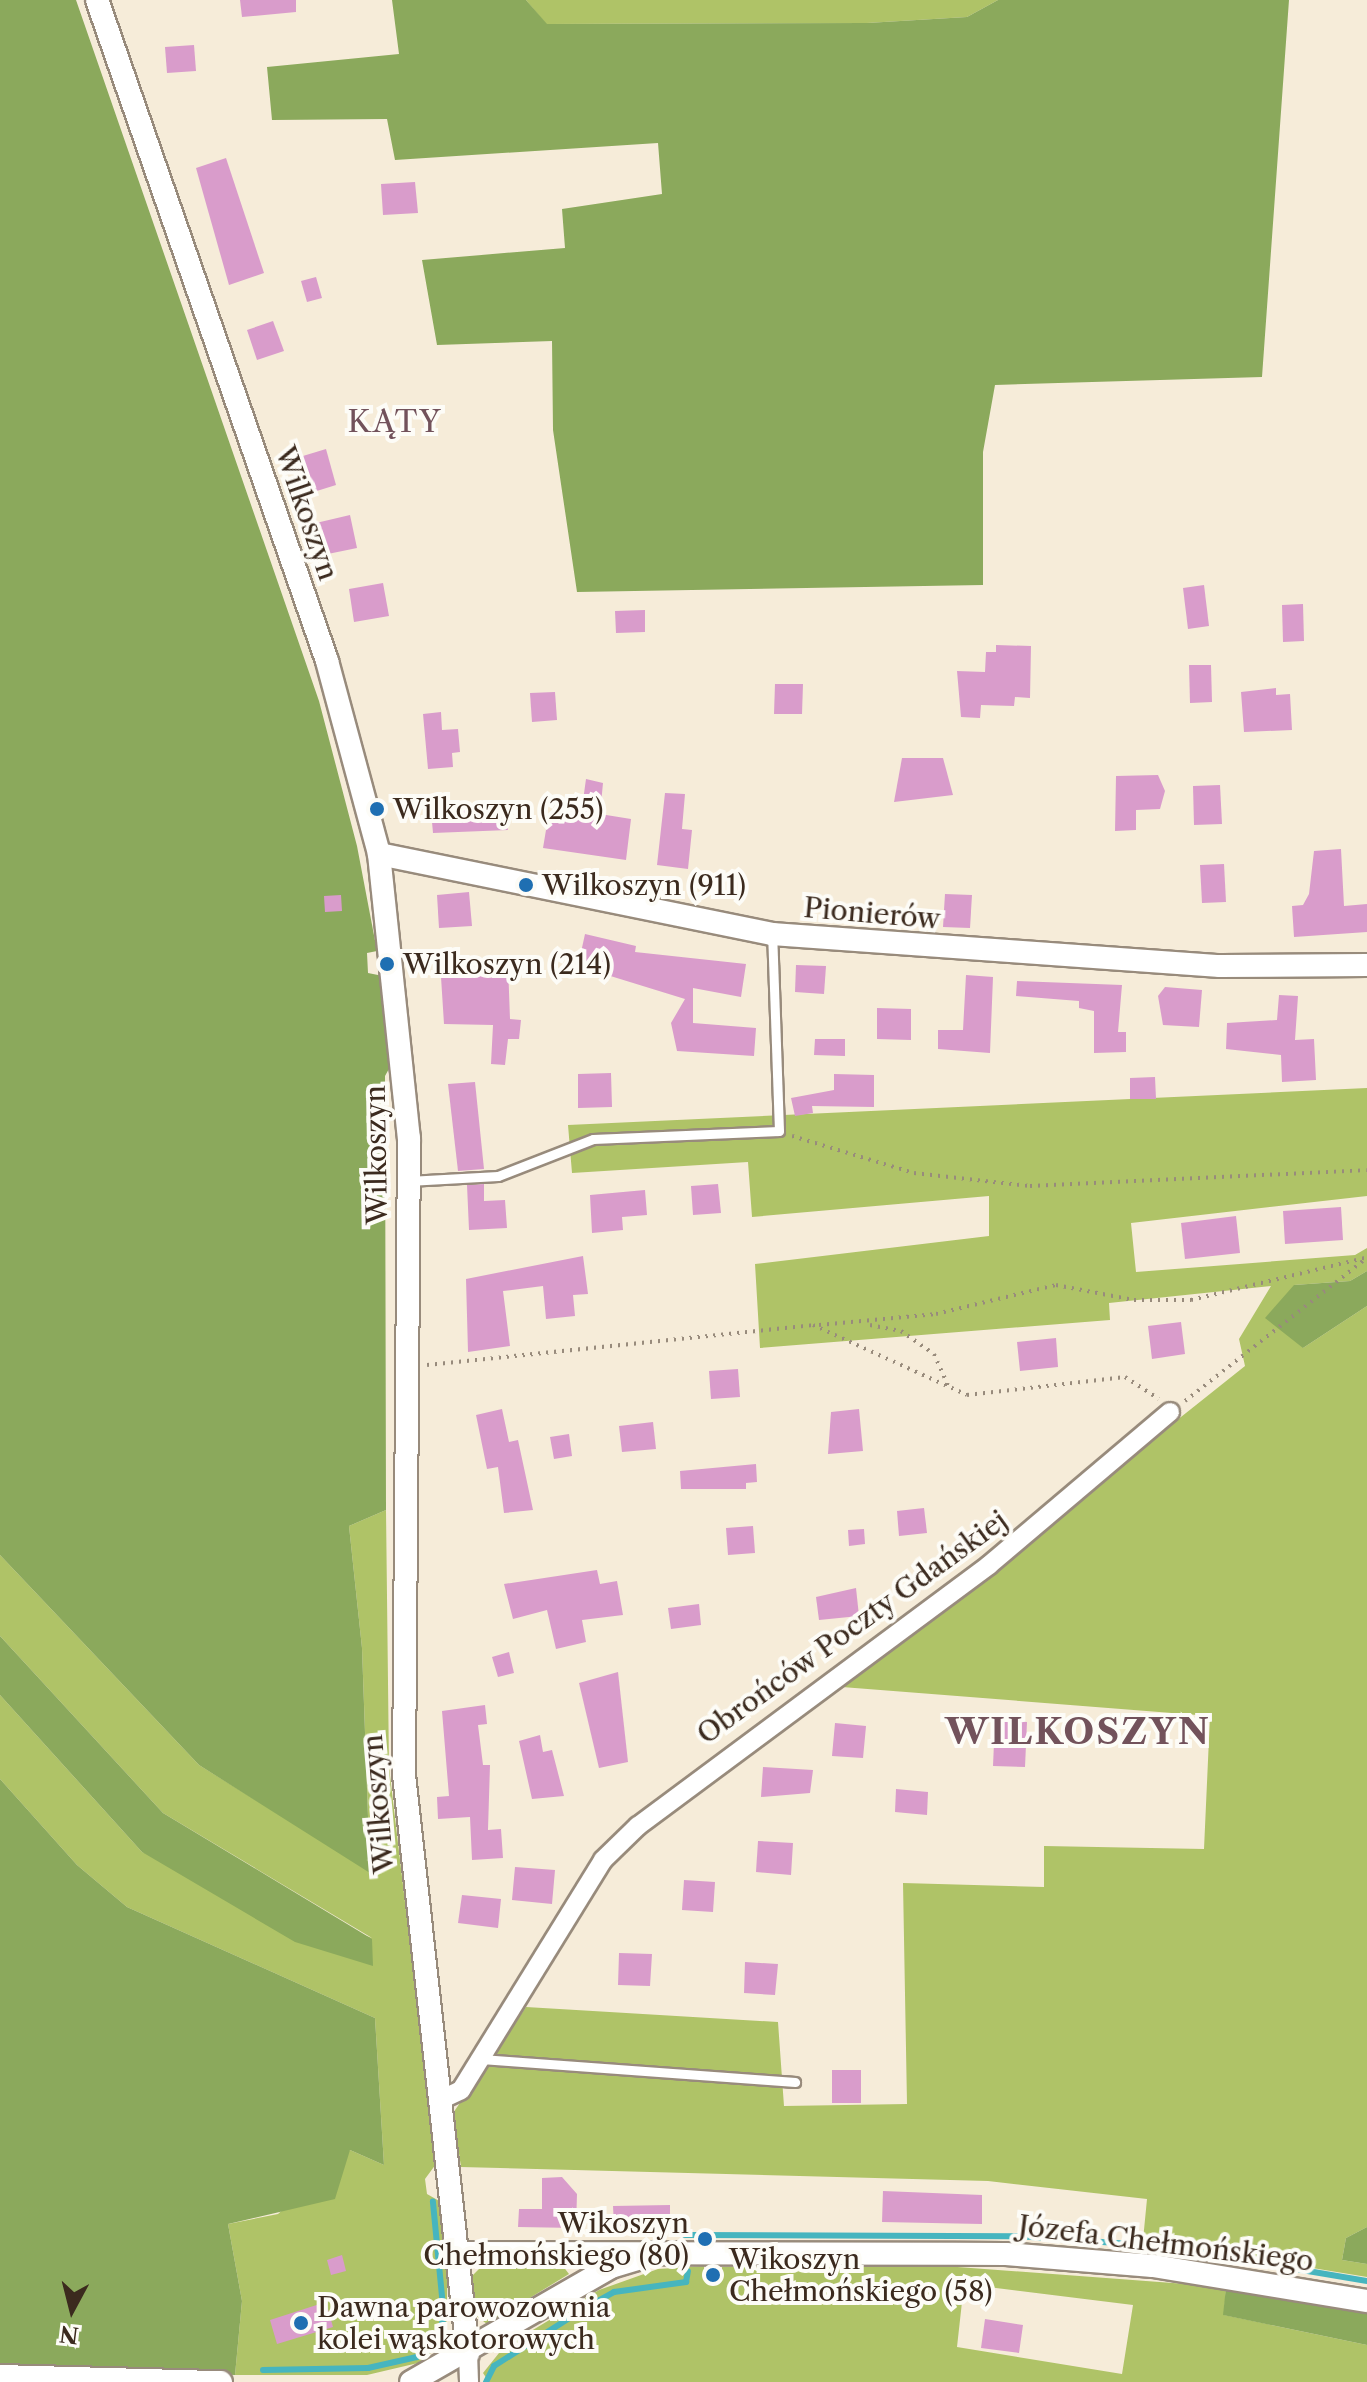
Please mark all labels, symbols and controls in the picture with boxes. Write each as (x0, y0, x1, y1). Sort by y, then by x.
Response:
district label: KĄTY (348, 404, 442, 440)
street label: Wilkoszyn (268, 442, 346, 584)
place label: Wilkoszyn (255) (393, 792, 603, 826)
marker: Wilkoszyn (255) (368, 800, 386, 818)
place label: Wilkoszyn (911) (542, 868, 746, 902)
marker: Wilkoszyn (911) (517, 876, 535, 894)
street label: Pionierów (802, 890, 942, 936)
place label: Wilkoszyn (214) (403, 947, 611, 981)
marker: Wilkoszyn (214) (378, 955, 396, 973)
street label: Wilkoszyn (358, 1085, 394, 1225)
street label: Obrońców Poczty Gdańskiej (690, 1503, 1014, 1751)
district label: WILKOSZYN (945, 1710, 1211, 1754)
street label: Wilkoszyn (355, 1733, 401, 1875)
place label: Wikoszyn Chełmońskiego (80) (423, 2206, 689, 2272)
street label: Józefa Chełmońskiego (1016, 2208, 1316, 2278)
marker: Wikoszyn Chełmońskiego (80) (696, 2230, 714, 2248)
place label: Wikoszyn Chełmońskiego (58) (729, 2242, 992, 2308)
marker: Wikoszyn Chełmońskiego (58) (704, 2266, 722, 2284)
north arrow (32, 2270, 112, 2350)
place label: Dawna parowozownia kolei wąskotorowych (317, 2290, 611, 2356)
marker: Dawna parowozownia kolei wąskotorowych (292, 2314, 310, 2332)
text: N (58, 2320, 80, 2349)

